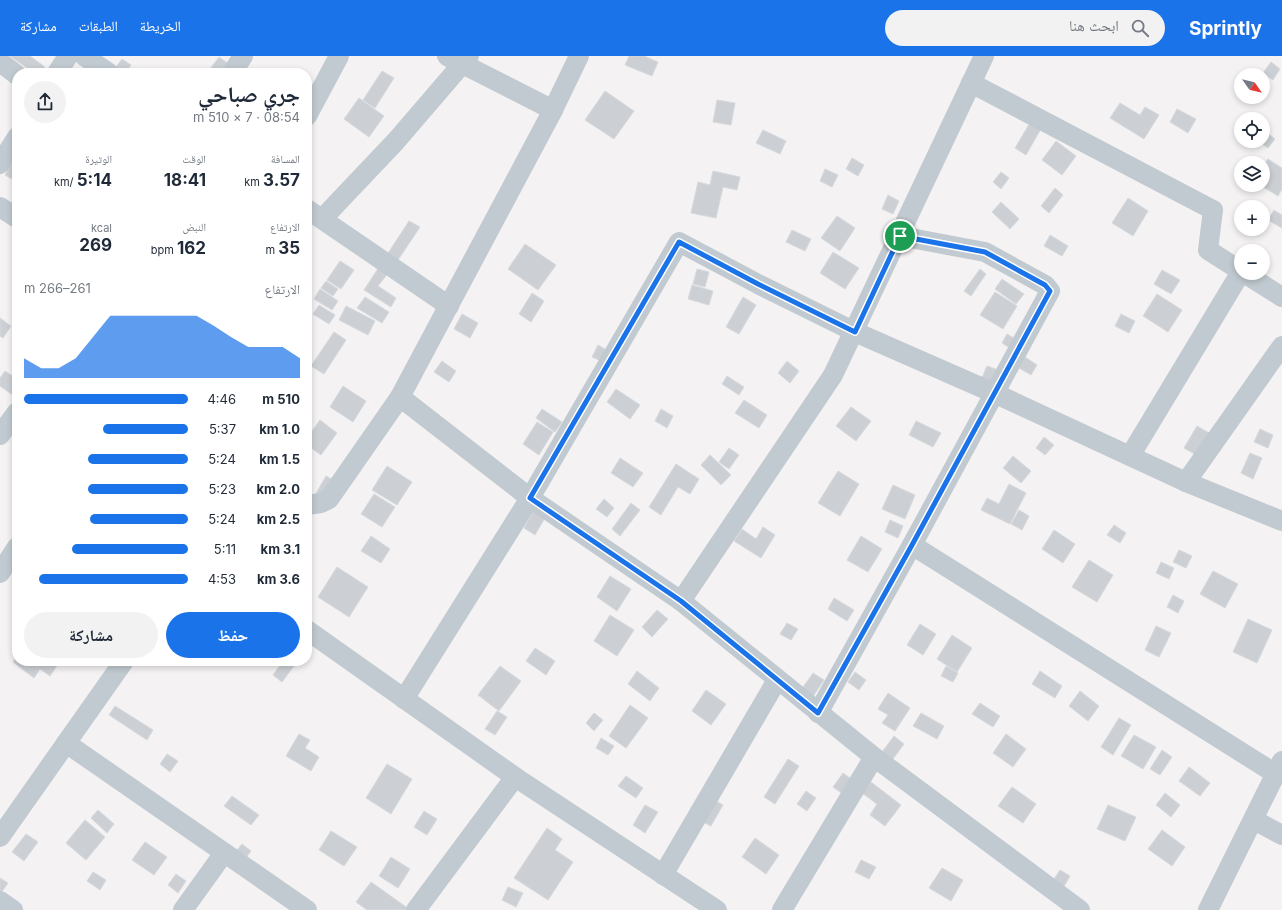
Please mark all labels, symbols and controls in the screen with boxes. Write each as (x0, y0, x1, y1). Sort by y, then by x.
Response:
search box (885, 10, 1165, 46)
text: ابحث هنا (1069, 16, 1119, 35)
text: مشاركة (20, 17, 57, 34)
text: الطبقات (79, 17, 118, 34)
text: الخريطة (140, 17, 181, 34)
icon: search (1129, 17, 1151, 39)
text: Sprintly (1189, 17, 1262, 40)
north arrow (1234, 68, 1270, 104)
map controls (1234, 68, 1270, 280)
button: share (24, 81, 66, 123)
text: جري صباحي (198, 81, 300, 107)
text: 08:54 · 7 × 510 m (193, 109, 300, 125)
button: locate (1234, 112, 1270, 148)
text: الوتيرة (85, 152, 112, 166)
text: الوقت (182, 152, 206, 166)
text: المسافة (271, 152, 300, 166)
button: layers (1234, 156, 1270, 192)
text: 5:14 (77, 170, 112, 190)
text: 18:41 (164, 170, 206, 190)
text: 3.57 (263, 170, 300, 190)
text: /km (54, 175, 77, 189)
text: km (244, 175, 263, 189)
button: + (1234, 200, 1270, 236)
pin (883, 219, 917, 253)
text: النبض (183, 220, 206, 234)
text: الارتفاع (270, 220, 300, 234)
text: kcal (91, 221, 112, 235)
icon: arrive (889, 225, 911, 247)
text: 269 (79, 235, 112, 255)
text: 162 (177, 238, 206, 258)
text: 35 (278, 238, 300, 258)
text: bpm (151, 243, 177, 257)
text: m (265, 243, 278, 257)
button: − (1234, 244, 1270, 280)
text: 261–266 m (24, 280, 91, 296)
text: الارتفاع (265, 281, 300, 297)
text: 4:46 (207, 391, 236, 407)
text: 510 m (262, 391, 300, 407)
text: 5:37 (209, 421, 236, 437)
text: 1.0 km (259, 421, 300, 437)
text: 5:24 (208, 451, 236, 467)
text: 1.5 km (259, 451, 300, 467)
text: 5:23 (208, 481, 236, 497)
text: 2.0 km (257, 481, 300, 497)
text: 5:24 (208, 511, 236, 527)
text: 2.5 km (257, 511, 300, 527)
text: 5:11 (214, 541, 236, 557)
text: 3.1 km (261, 541, 300, 557)
text: 4:53 (208, 571, 236, 587)
text: 3.6 km (257, 571, 300, 587)
button: مشاركة (24, 612, 158, 658)
button: حفظ (166, 612, 300, 658)

